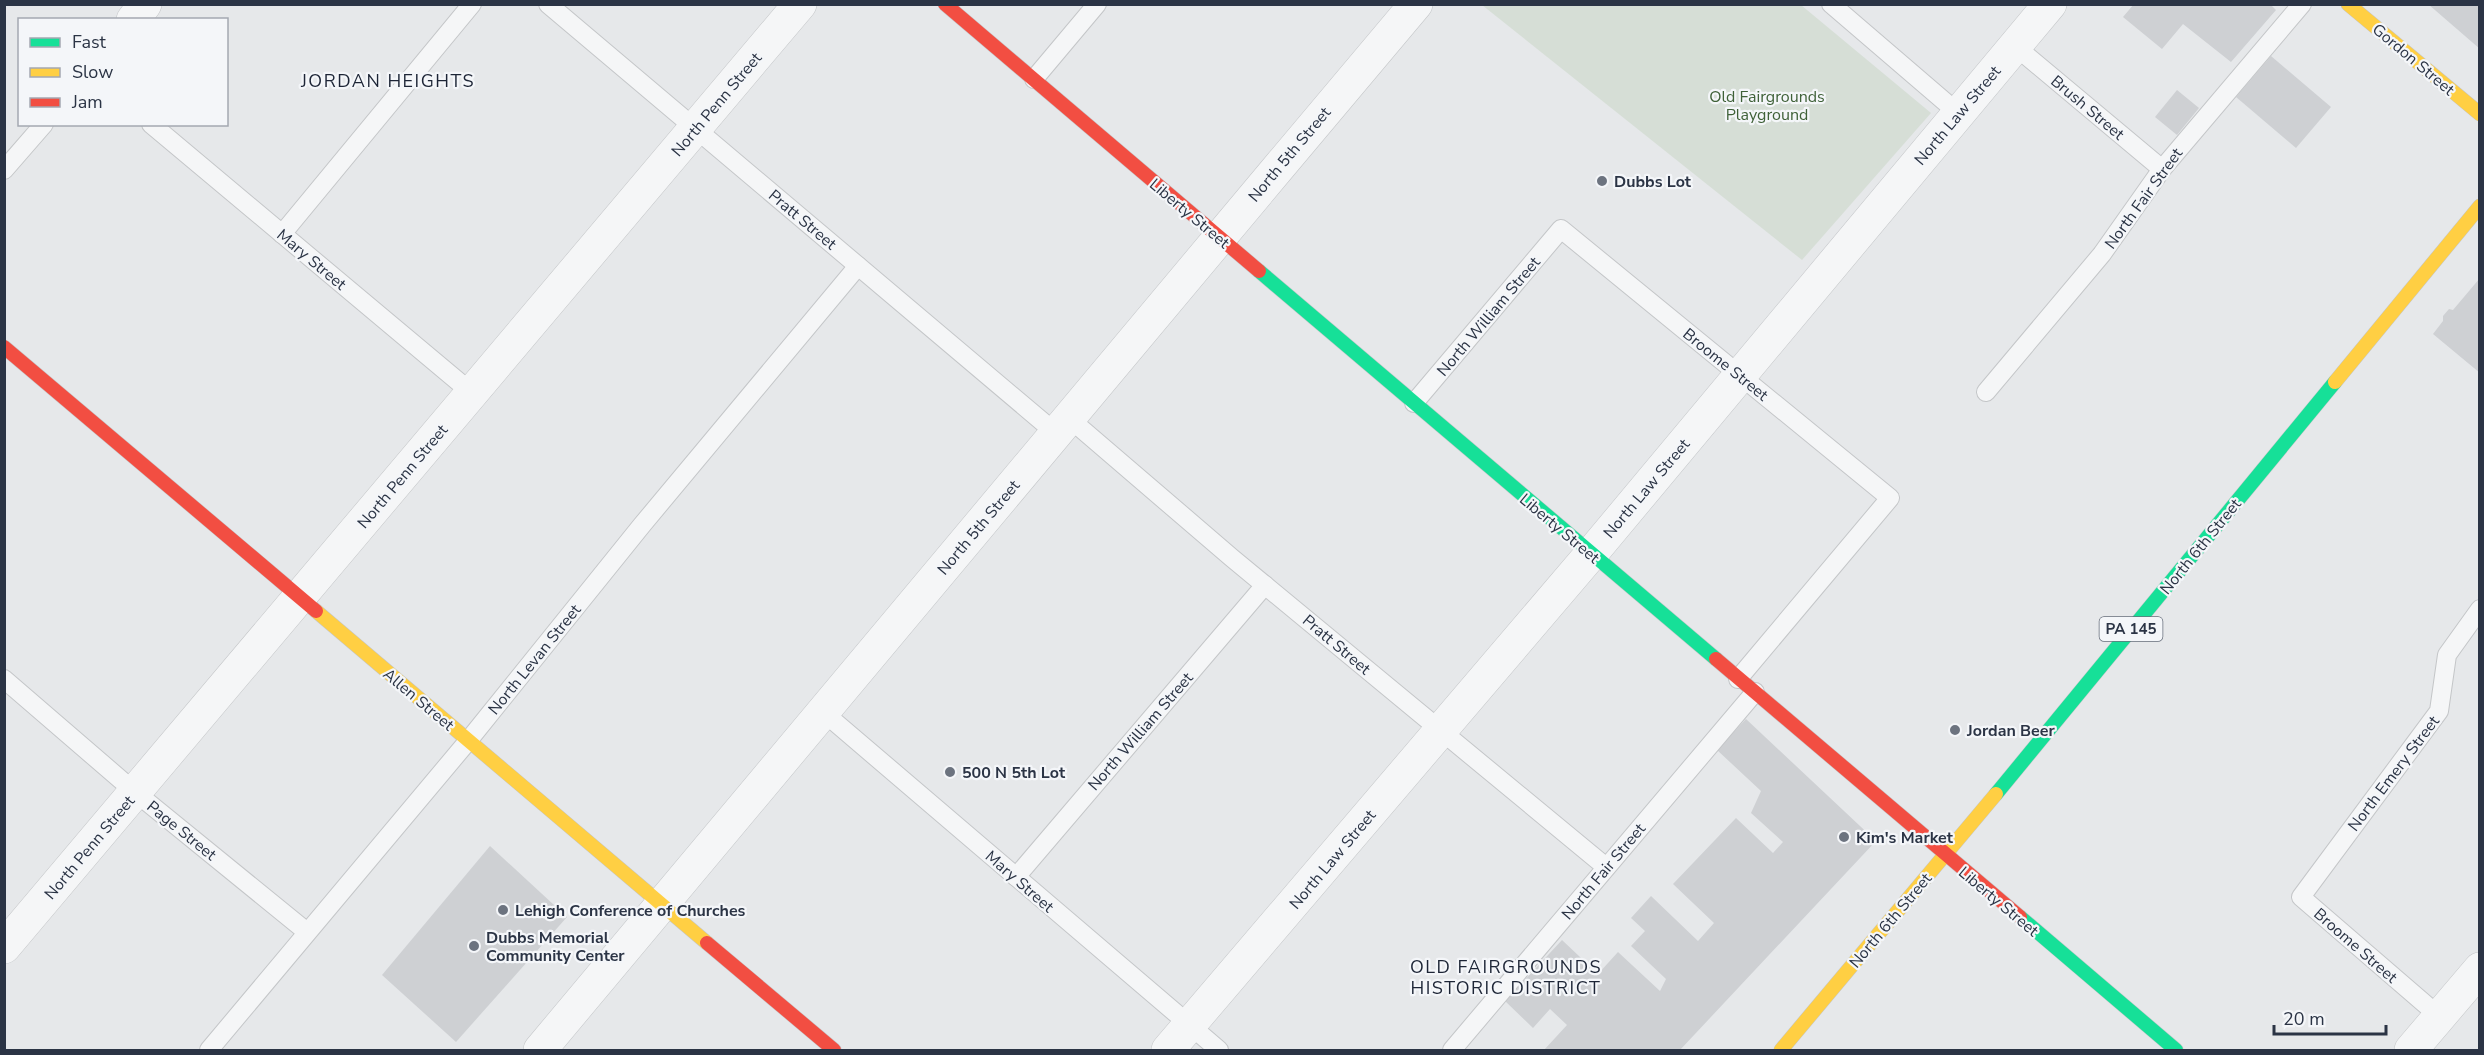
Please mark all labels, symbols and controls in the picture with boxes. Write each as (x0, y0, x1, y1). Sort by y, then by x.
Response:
legend (18, 18, 228, 126)
street label: Gordon Street (2368, 19, 2460, 101)
text: Fast (72, 30, 107, 54)
street label: North Penn Street (667, 48, 767, 161)
text: Slow (72, 60, 113, 84)
street label: North Law Street (1909, 61, 2006, 170)
district label: JORDAN HEIGHTS (300, 69, 475, 93)
street label: Brush Street (2046, 70, 2129, 145)
park label: Old Fairgrounds Playground (1709, 86, 1825, 126)
text: Jam (71, 90, 103, 114)
street label: North 5th Street (1243, 102, 1336, 207)
street label: North Fair Street (2100, 143, 2188, 254)
place label: Dubbs Lot (1614, 171, 1692, 193)
street label: Liberty Street (1145, 174, 1234, 254)
marker: Dubbs Lot (1595, 174, 1609, 188)
street label: Pratt Street (764, 185, 841, 255)
street label: Mary Street (272, 224, 351, 296)
street label: North William Street (1432, 252, 1546, 381)
street label: Broome Street (1678, 323, 1773, 406)
street label: North Penn Street (353, 420, 453, 533)
street label: North Law Street (1598, 434, 1695, 543)
street label: North 5th Street (932, 475, 1025, 580)
street label: Liberty Street (1515, 489, 1604, 569)
street label: North 6th Street (2155, 494, 2247, 599)
street label: North Levan Street (483, 600, 586, 719)
street label: Pratt Street (1298, 610, 1375, 680)
road number: PA 145 (2100, 617, 2162, 641)
street label: Allen Street (378, 664, 459, 736)
street label: North William Street (1083, 667, 1199, 796)
street label: North Emery Street (2343, 711, 2445, 836)
place label: Jordan Beer (1966, 720, 2055, 742)
marker: Jordan Beer (1948, 723, 1962, 737)
place label: 500 N 5th Lot (962, 762, 1066, 784)
marker: 500 N 5th Lot (943, 765, 957, 779)
street label: North Penn Street (40, 791, 140, 904)
street label: Page Street (142, 796, 221, 866)
street label: North Law Street (1284, 805, 1381, 914)
street label: North Fair Street (1557, 818, 1651, 925)
place label: Kim's Market (1856, 827, 1954, 849)
marker: Kim's Market (1837, 830, 1851, 844)
street label: Mary Street (980, 846, 1059, 918)
street label: Liberty Street (1954, 862, 2043, 942)
street label: North 6th Street (1844, 868, 1937, 973)
place label: Lehigh Conference of Churches (515, 900, 746, 922)
marker: Lehigh Conference of Churches (496, 903, 510, 917)
street label: Broome Street (2309, 903, 2402, 988)
place label: Dubbs Memorial Community Center (486, 927, 625, 967)
marker: Dubbs Memorial Community Center (467, 939, 481, 953)
district label: OLD FAIRGROUNDS HISTORIC DISTRICT (1410, 955, 1602, 1000)
scale bar (2274, 998, 2386, 1036)
text: 20 m (2283, 1007, 2325, 1031)

